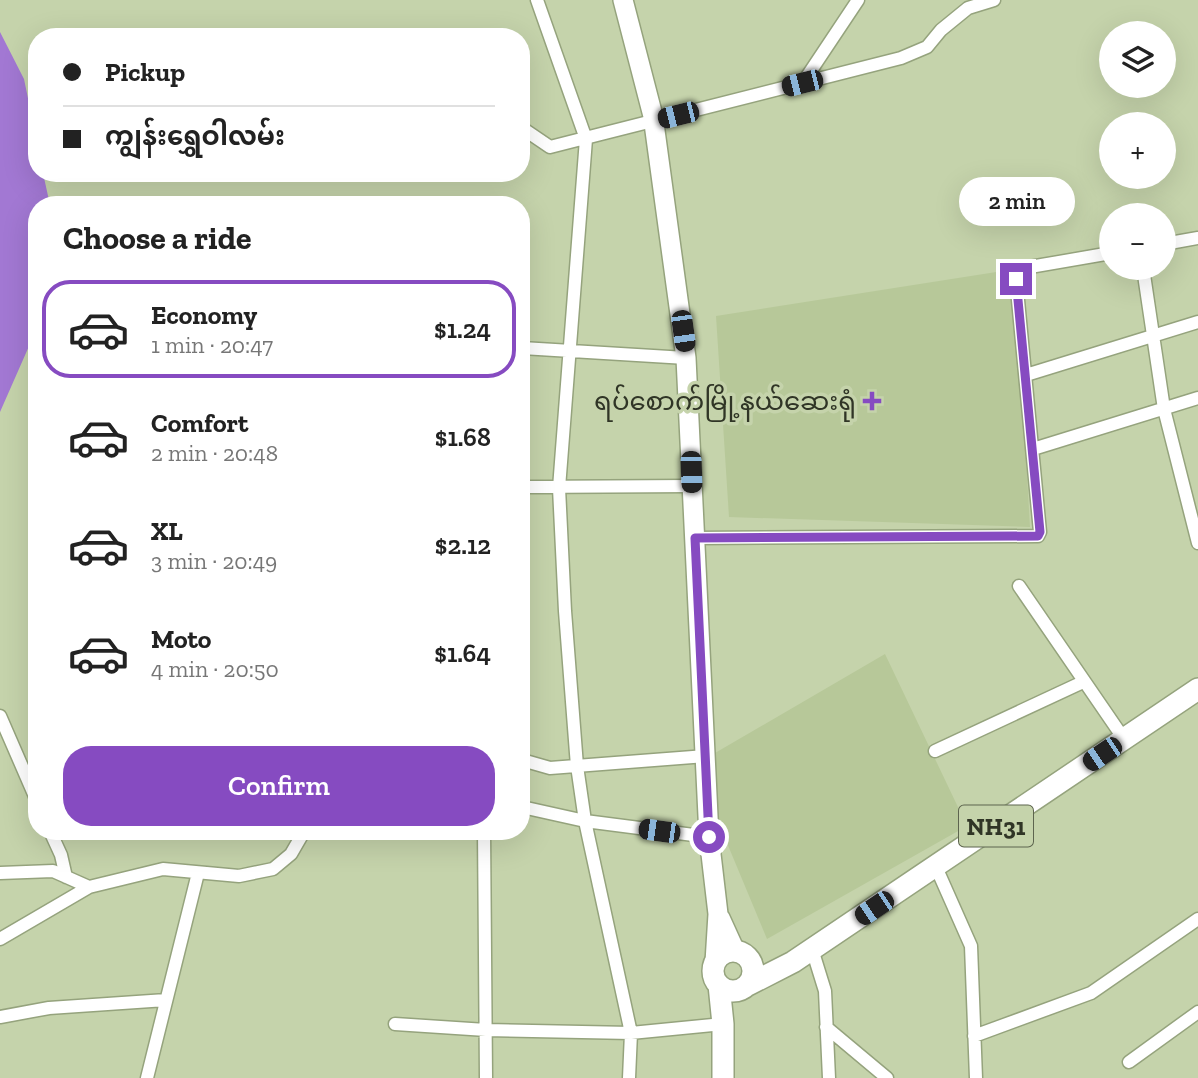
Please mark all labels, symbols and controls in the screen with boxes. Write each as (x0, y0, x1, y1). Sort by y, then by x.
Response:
map controls (1099, 21, 1176, 280)
button: layers (1099, 21, 1176, 98)
text: Pickup (105, 56, 185, 88)
car (780, 68, 825, 98)
car (656, 100, 701, 130)
button: + (1099, 112, 1176, 189)
text: ကျွန်းရွှေဝါလမ်း (105, 120, 285, 152)
callout: 2 min (958, 177, 1074, 226)
text: 2 min (988, 187, 1046, 215)
button: − (1099, 203, 1176, 280)
text: Choose a ride (63, 219, 251, 257)
route end (1000, 263, 1032, 295)
icon: car (67, 298, 130, 361)
text: Economy (151, 299, 257, 331)
car (670, 309, 697, 353)
text: $1.24 (434, 313, 491, 345)
text: 1 min · 20:47 (151, 331, 273, 359)
place label: ရပ်စောက်မြို့နယ်ဆေးရုံ (594, 384, 856, 422)
marker: ရပ်စောက်မြို့နယ်ဆေးရုံ (862, 391, 882, 411)
icon: car (67, 406, 130, 469)
text: Comfort (151, 407, 248, 439)
text: $1.68 (435, 421, 491, 453)
text: 2 min · 20:48 (151, 439, 278, 467)
car (680, 451, 703, 493)
icon: car (67, 514, 130, 577)
text: XL (151, 515, 183, 547)
text: $2.12 (435, 529, 491, 561)
text: 3 min · 20:49 (151, 547, 277, 575)
icon: car (67, 622, 130, 685)
text: Moto (151, 623, 211, 655)
text: $1.64 (434, 637, 491, 669)
text: 4 min · 20:50 (151, 655, 279, 683)
car (1079, 734, 1126, 774)
button: Confirm (63, 746, 495, 826)
road number: NH31 (959, 806, 1033, 846)
car (637, 818, 682, 844)
route start (693, 821, 725, 853)
car (851, 888, 898, 928)

